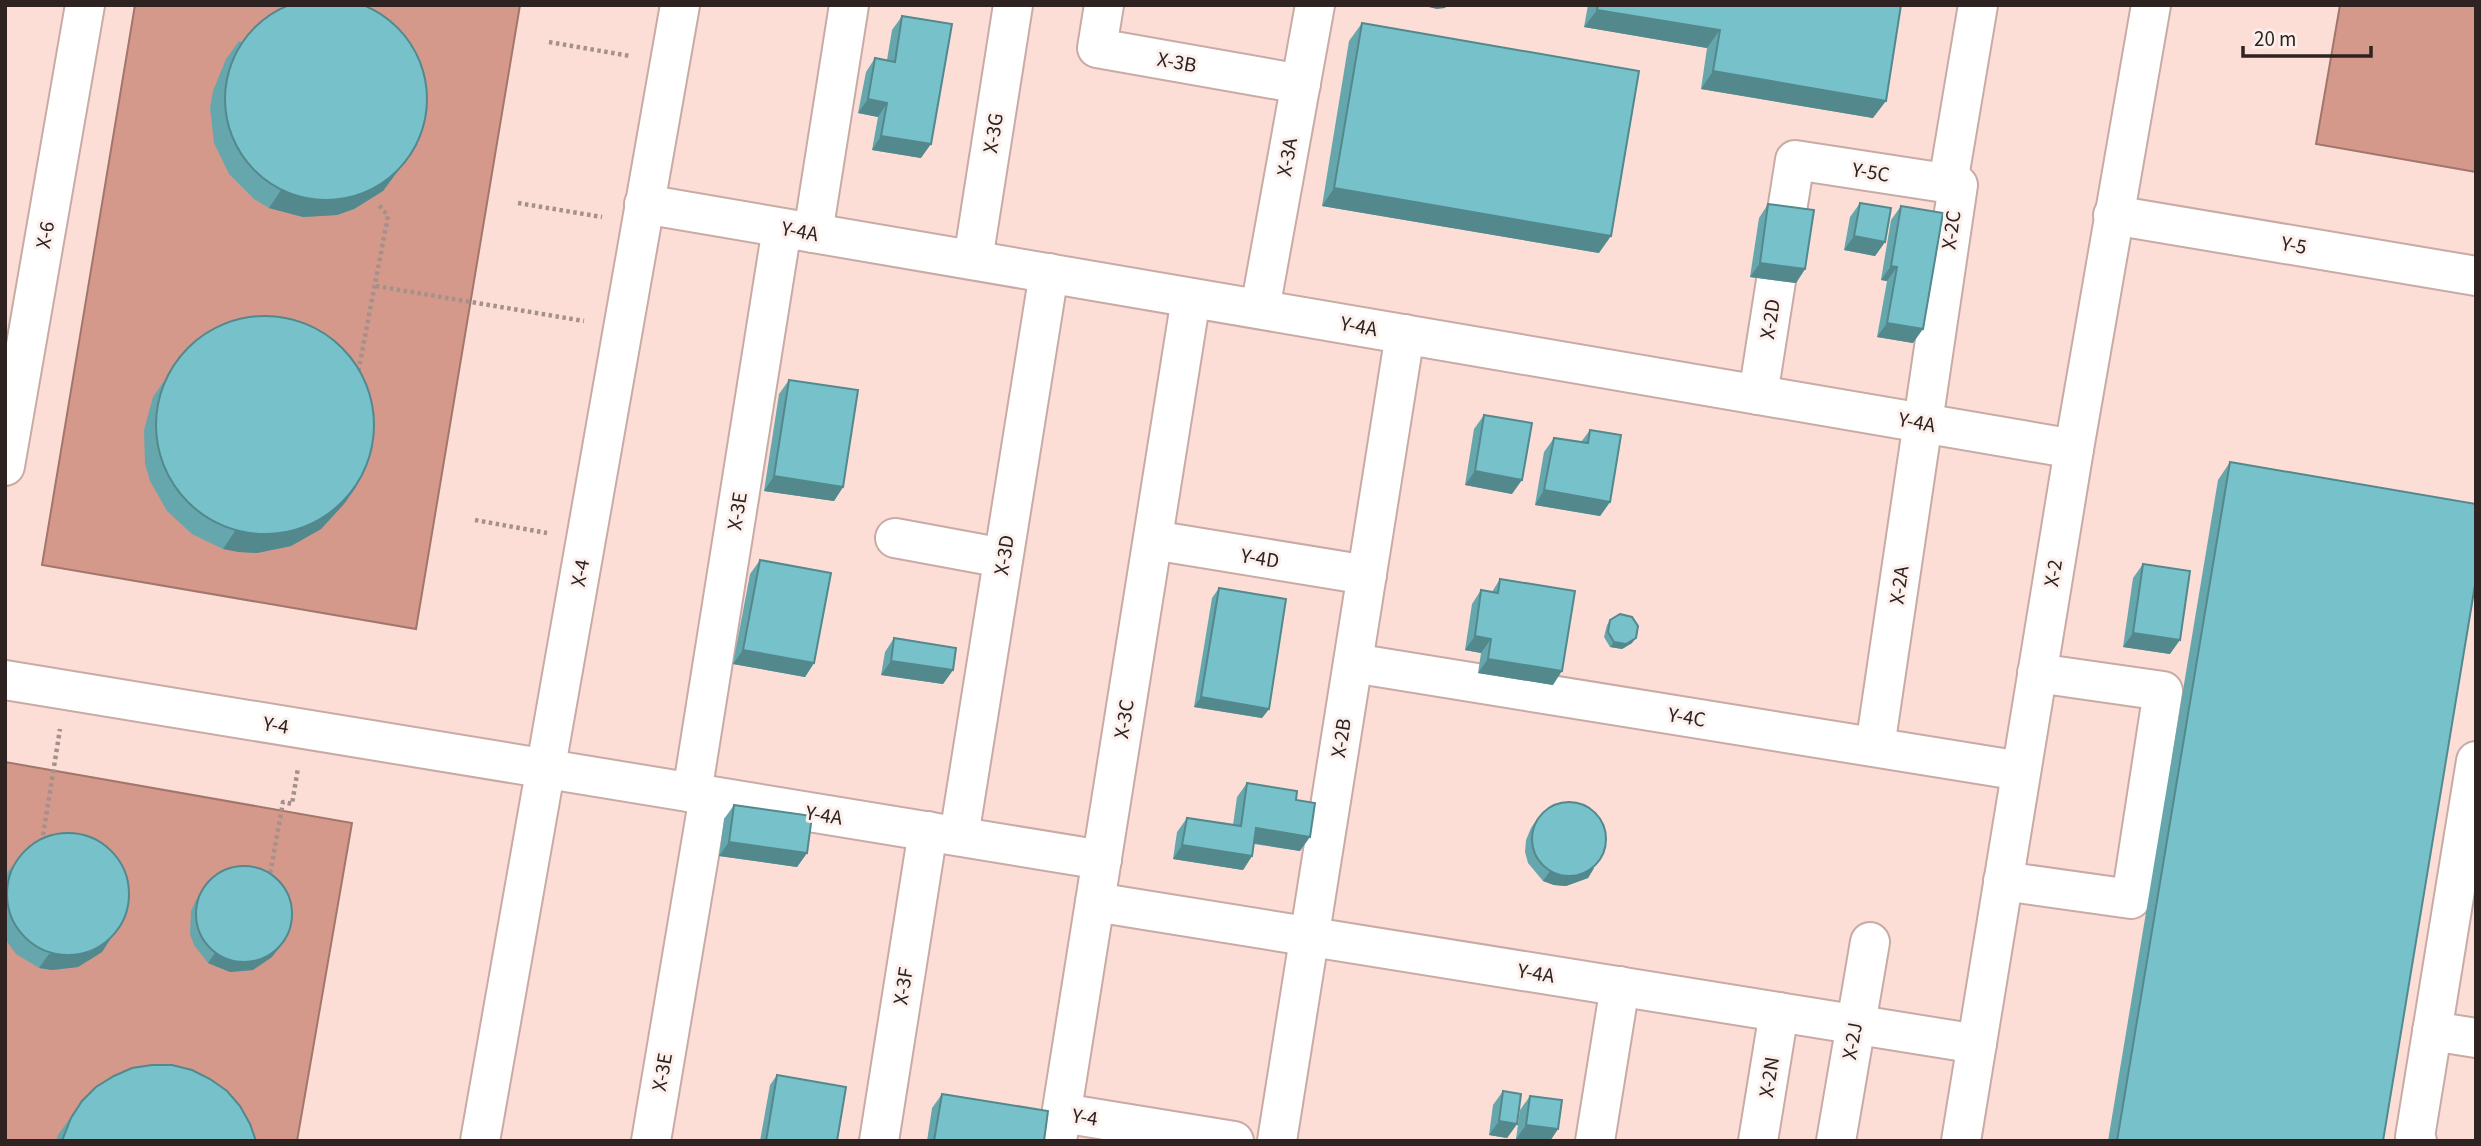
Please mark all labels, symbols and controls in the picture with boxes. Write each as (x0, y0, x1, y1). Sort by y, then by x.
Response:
scale bar (2243, 14, 2371, 58)
text: 20 m (2254, 24, 2296, 54)
street label: X-3B (1155, 44, 1199, 80)
street label: X-3G (975, 111, 1011, 155)
street label: X-3A (1269, 135, 1305, 179)
street label: Y-5C (1849, 154, 1892, 190)
street label: X-2C (1933, 209, 1969, 251)
street label: Y-4A (778, 213, 821, 249)
street label: X-6 (28, 219, 62, 251)
street label: Y-5 (2278, 228, 2309, 262)
street label: X-2D (1752, 297, 1788, 341)
street label: Y-4A (1337, 308, 1380, 344)
street label: Y-4A (1895, 404, 1938, 440)
street label: X-3E (719, 490, 755, 532)
street label: X-3D (986, 533, 1022, 577)
street label: Y-4D (1238, 540, 1281, 576)
street label: X-4 (563, 557, 597, 589)
street label: X-2 (2036, 557, 2070, 589)
street label: X-2A (1881, 563, 1917, 606)
street label: X-3C (1106, 697, 1142, 741)
street label: Y-4C (1665, 699, 1708, 735)
street label: Y-4 (260, 708, 291, 742)
street label: X-2B (1323, 716, 1359, 760)
street label: Y-4A (802, 797, 845, 833)
street label: Y-4A (1514, 955, 1557, 991)
street label: X-3F (885, 965, 921, 1007)
street label: X-2J (1834, 1020, 1870, 1062)
street label: X-3E (644, 1051, 680, 1093)
street label: X-2N (1751, 1055, 1787, 1099)
street label: Y-4 (1069, 1100, 1100, 1134)

